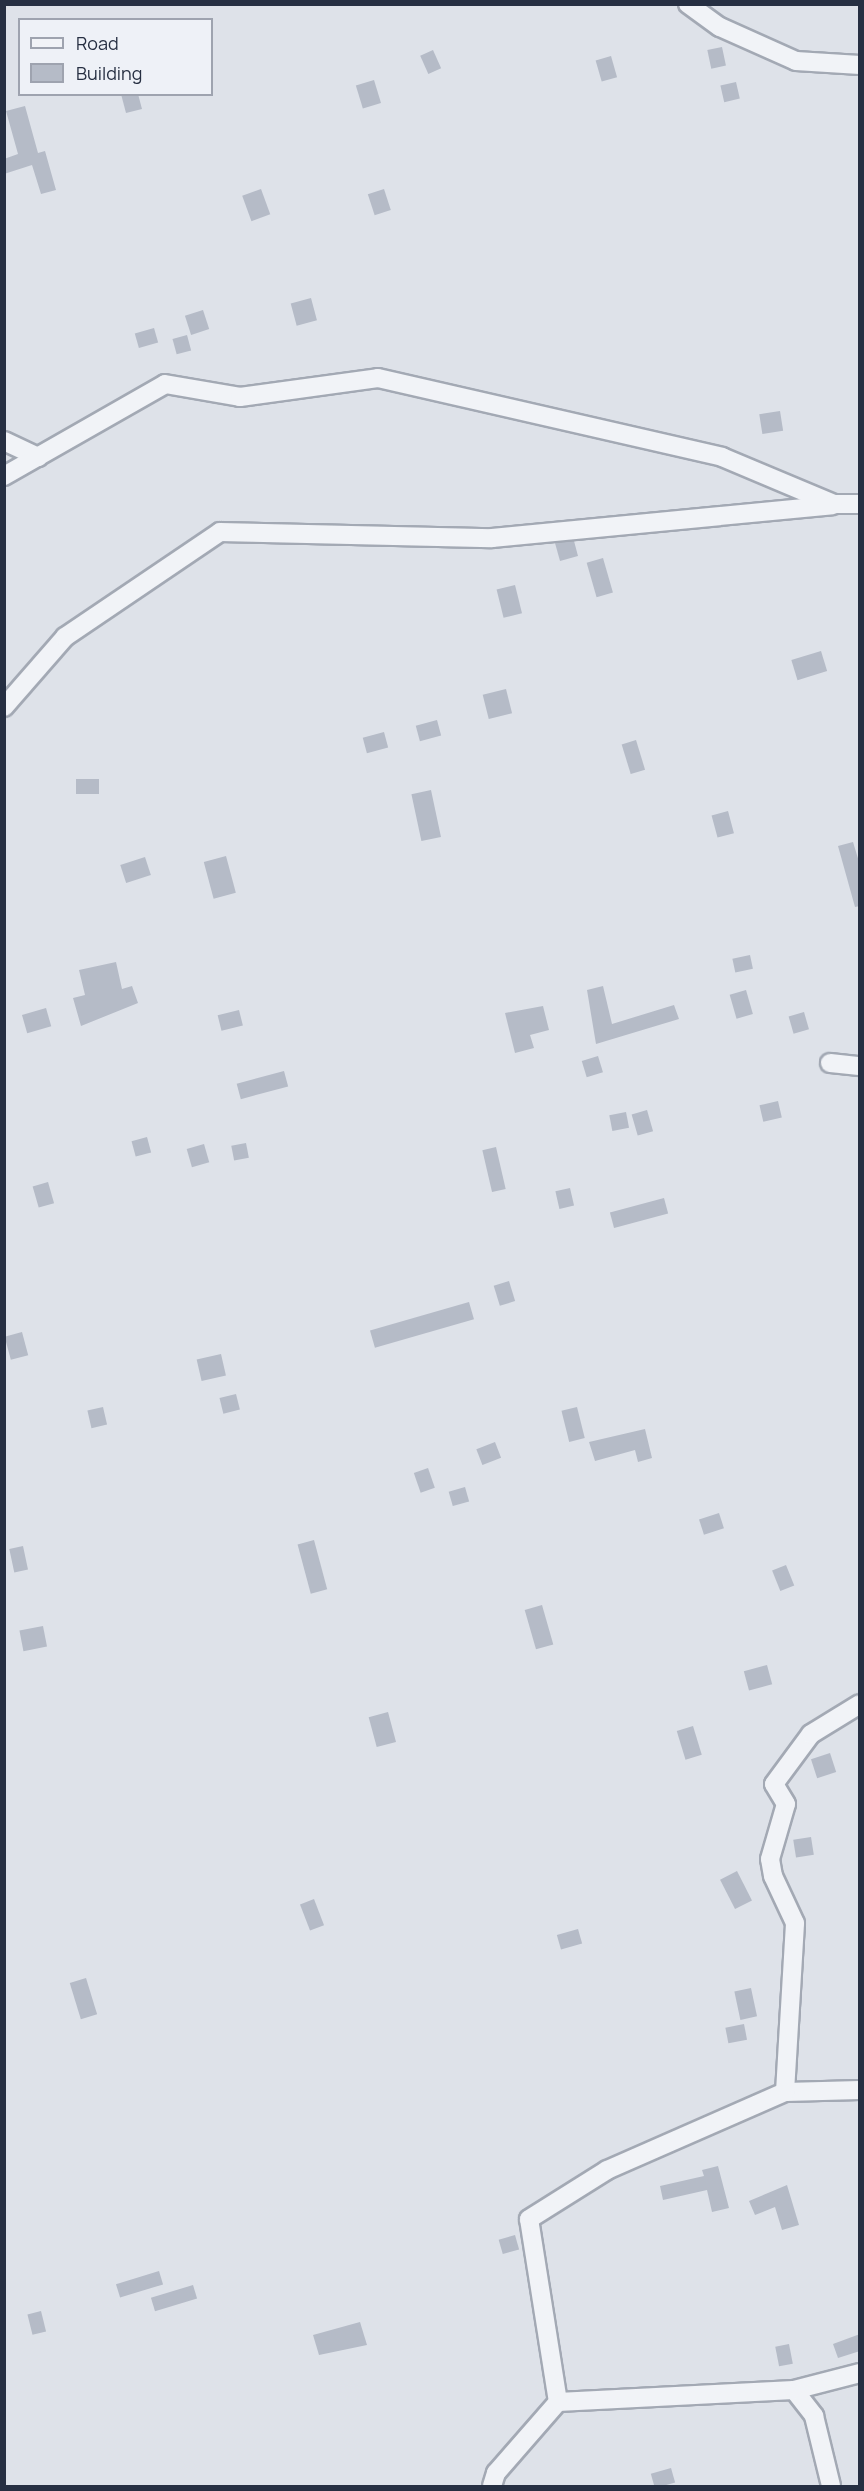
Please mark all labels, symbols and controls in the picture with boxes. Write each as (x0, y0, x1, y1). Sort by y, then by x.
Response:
legend (18, 18, 213, 96)
text: Road (76, 31, 119, 55)
text: Building (76, 61, 142, 85)

